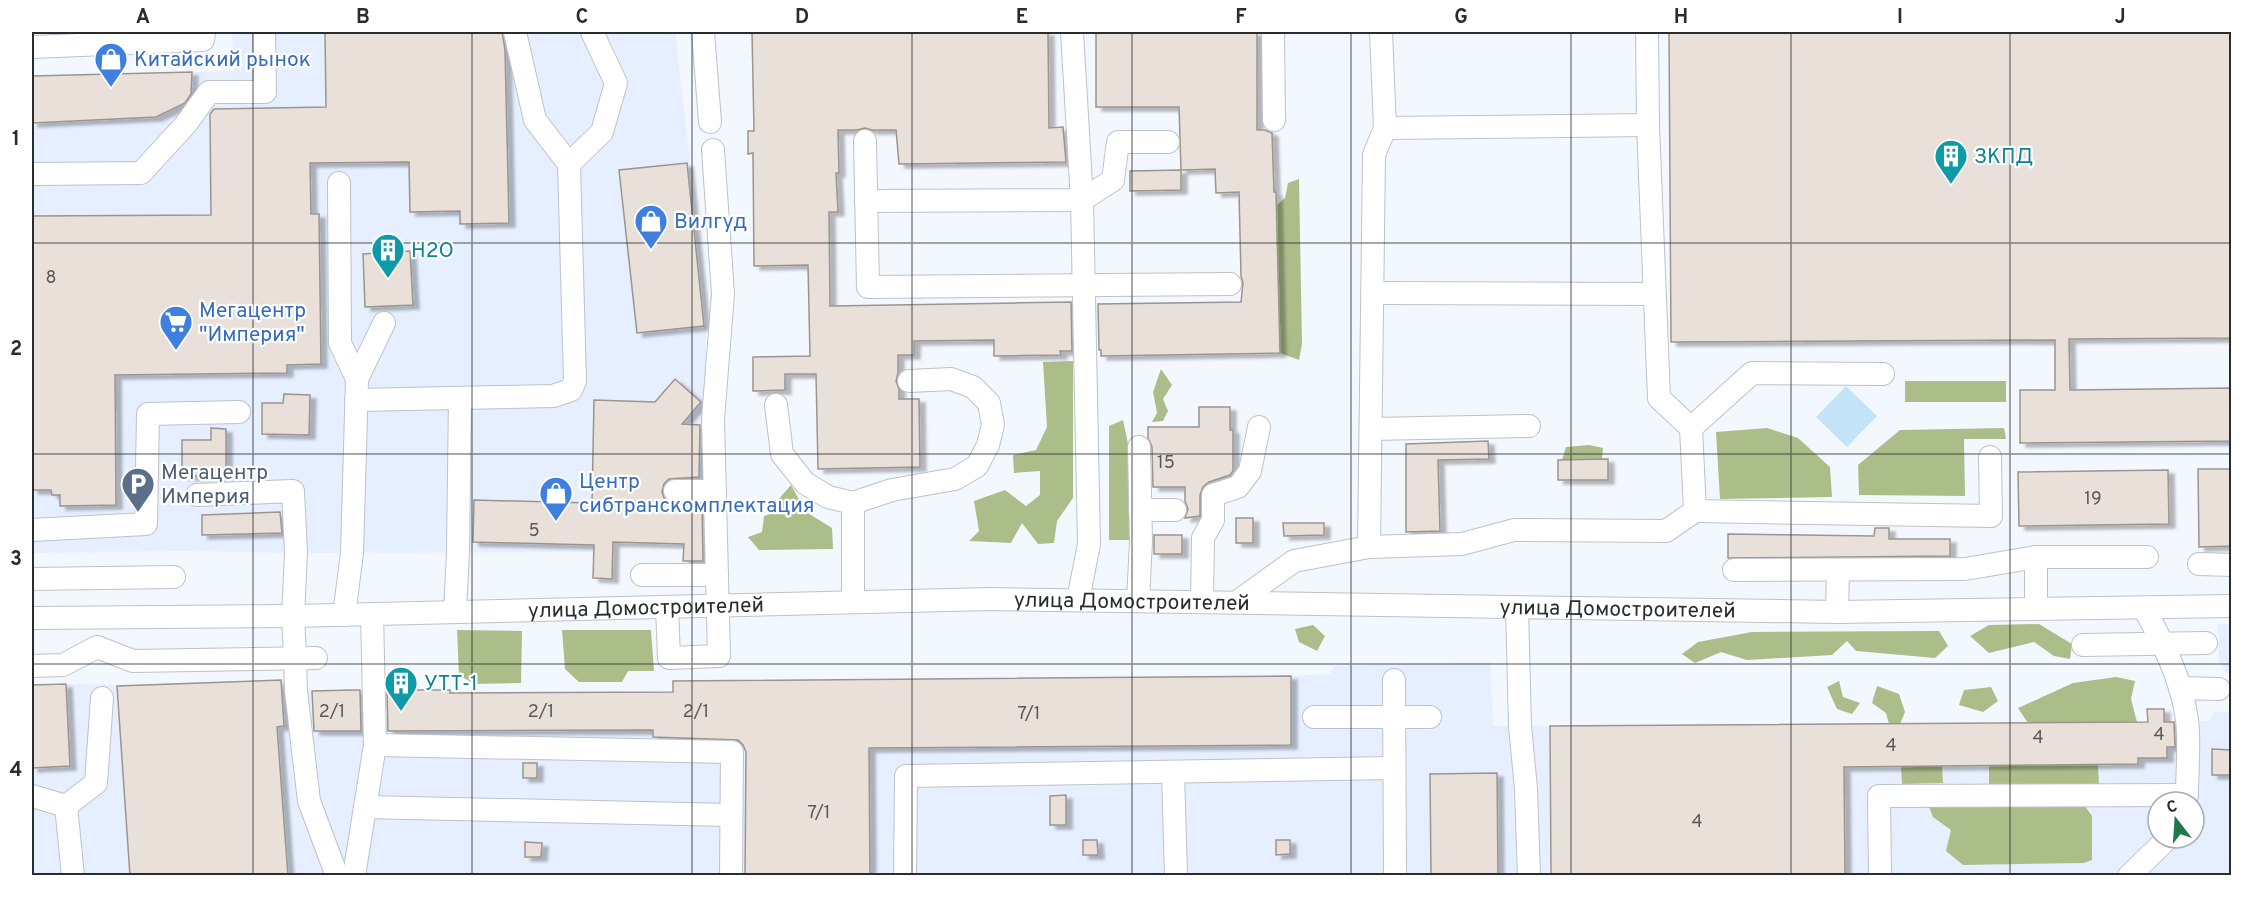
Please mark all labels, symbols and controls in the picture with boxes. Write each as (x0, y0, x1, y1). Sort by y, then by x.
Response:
text: A (136, 5, 150, 31)
text: B (356, 5, 370, 31)
text: C (576, 5, 588, 31)
text: D (795, 5, 809, 31)
text: E (1016, 5, 1028, 31)
text: F (1235, 5, 1247, 31)
text: G (1454, 5, 1468, 31)
text: H (1674, 5, 1688, 31)
text: I (1897, 5, 1903, 31)
text: J (2114, 5, 2126, 31)
shop icon: Китайский рынок (93, 41, 129, 88)
place label: Китайский рынок (134, 47, 311, 74)
text: 1 (12, 127, 20, 153)
building icon: ЗКПД (1933, 138, 1969, 185)
place label: ЗКПД (1974, 144, 2033, 171)
shop icon: Вилгуд (633, 203, 669, 250)
place label: Вилгуд (674, 209, 747, 236)
building icon: H2O (370, 232, 406, 279)
place label: H2O (411, 238, 454, 265)
house number: 8 (46, 267, 57, 290)
place label: Мегацентр "Империя" (199, 298, 306, 349)
supermarket icon: Мегацентр "Империя" (158, 304, 194, 351)
text: 2 (10, 337, 22, 363)
house number: 15 (1157, 452, 1175, 475)
place label: Мегацентр Империя (161, 460, 268, 511)
parking icon: Мегацентр Империя (120, 466, 156, 513)
place label: Центр сибтранскомплектация (579, 469, 815, 520)
shop icon: Центр сибтранскомплектация (538, 475, 574, 522)
house number: 19 (2084, 488, 2102, 511)
house number: 5 (528, 520, 540, 543)
text: 3 (10, 547, 22, 573)
street label: улица Домостроителей (1014, 587, 1250, 618)
street label: улица Домостроителей (528, 593, 764, 625)
street label: улица Домостроителей (1499, 595, 1736, 625)
building icon: УТТ-1 (383, 665, 419, 712)
place label: УТТ-1 (424, 671, 478, 698)
house number: 2/1 (319, 701, 345, 724)
house number: 2/1 (528, 701, 554, 724)
house number: 2/1 (683, 701, 709, 724)
house number: 7/1 (1018, 703, 1040, 726)
house number: 4 (2153, 724, 2165, 747)
house number: 4 (2032, 727, 2044, 750)
house number: 4 (1885, 735, 1897, 758)
text: 4 (10, 758, 22, 784)
north arrow (2146, 790, 2206, 850)
text: С (2164, 797, 2180, 819)
house number: 7/1 (808, 802, 830, 825)
house number: 4 (1691, 811, 1703, 834)

